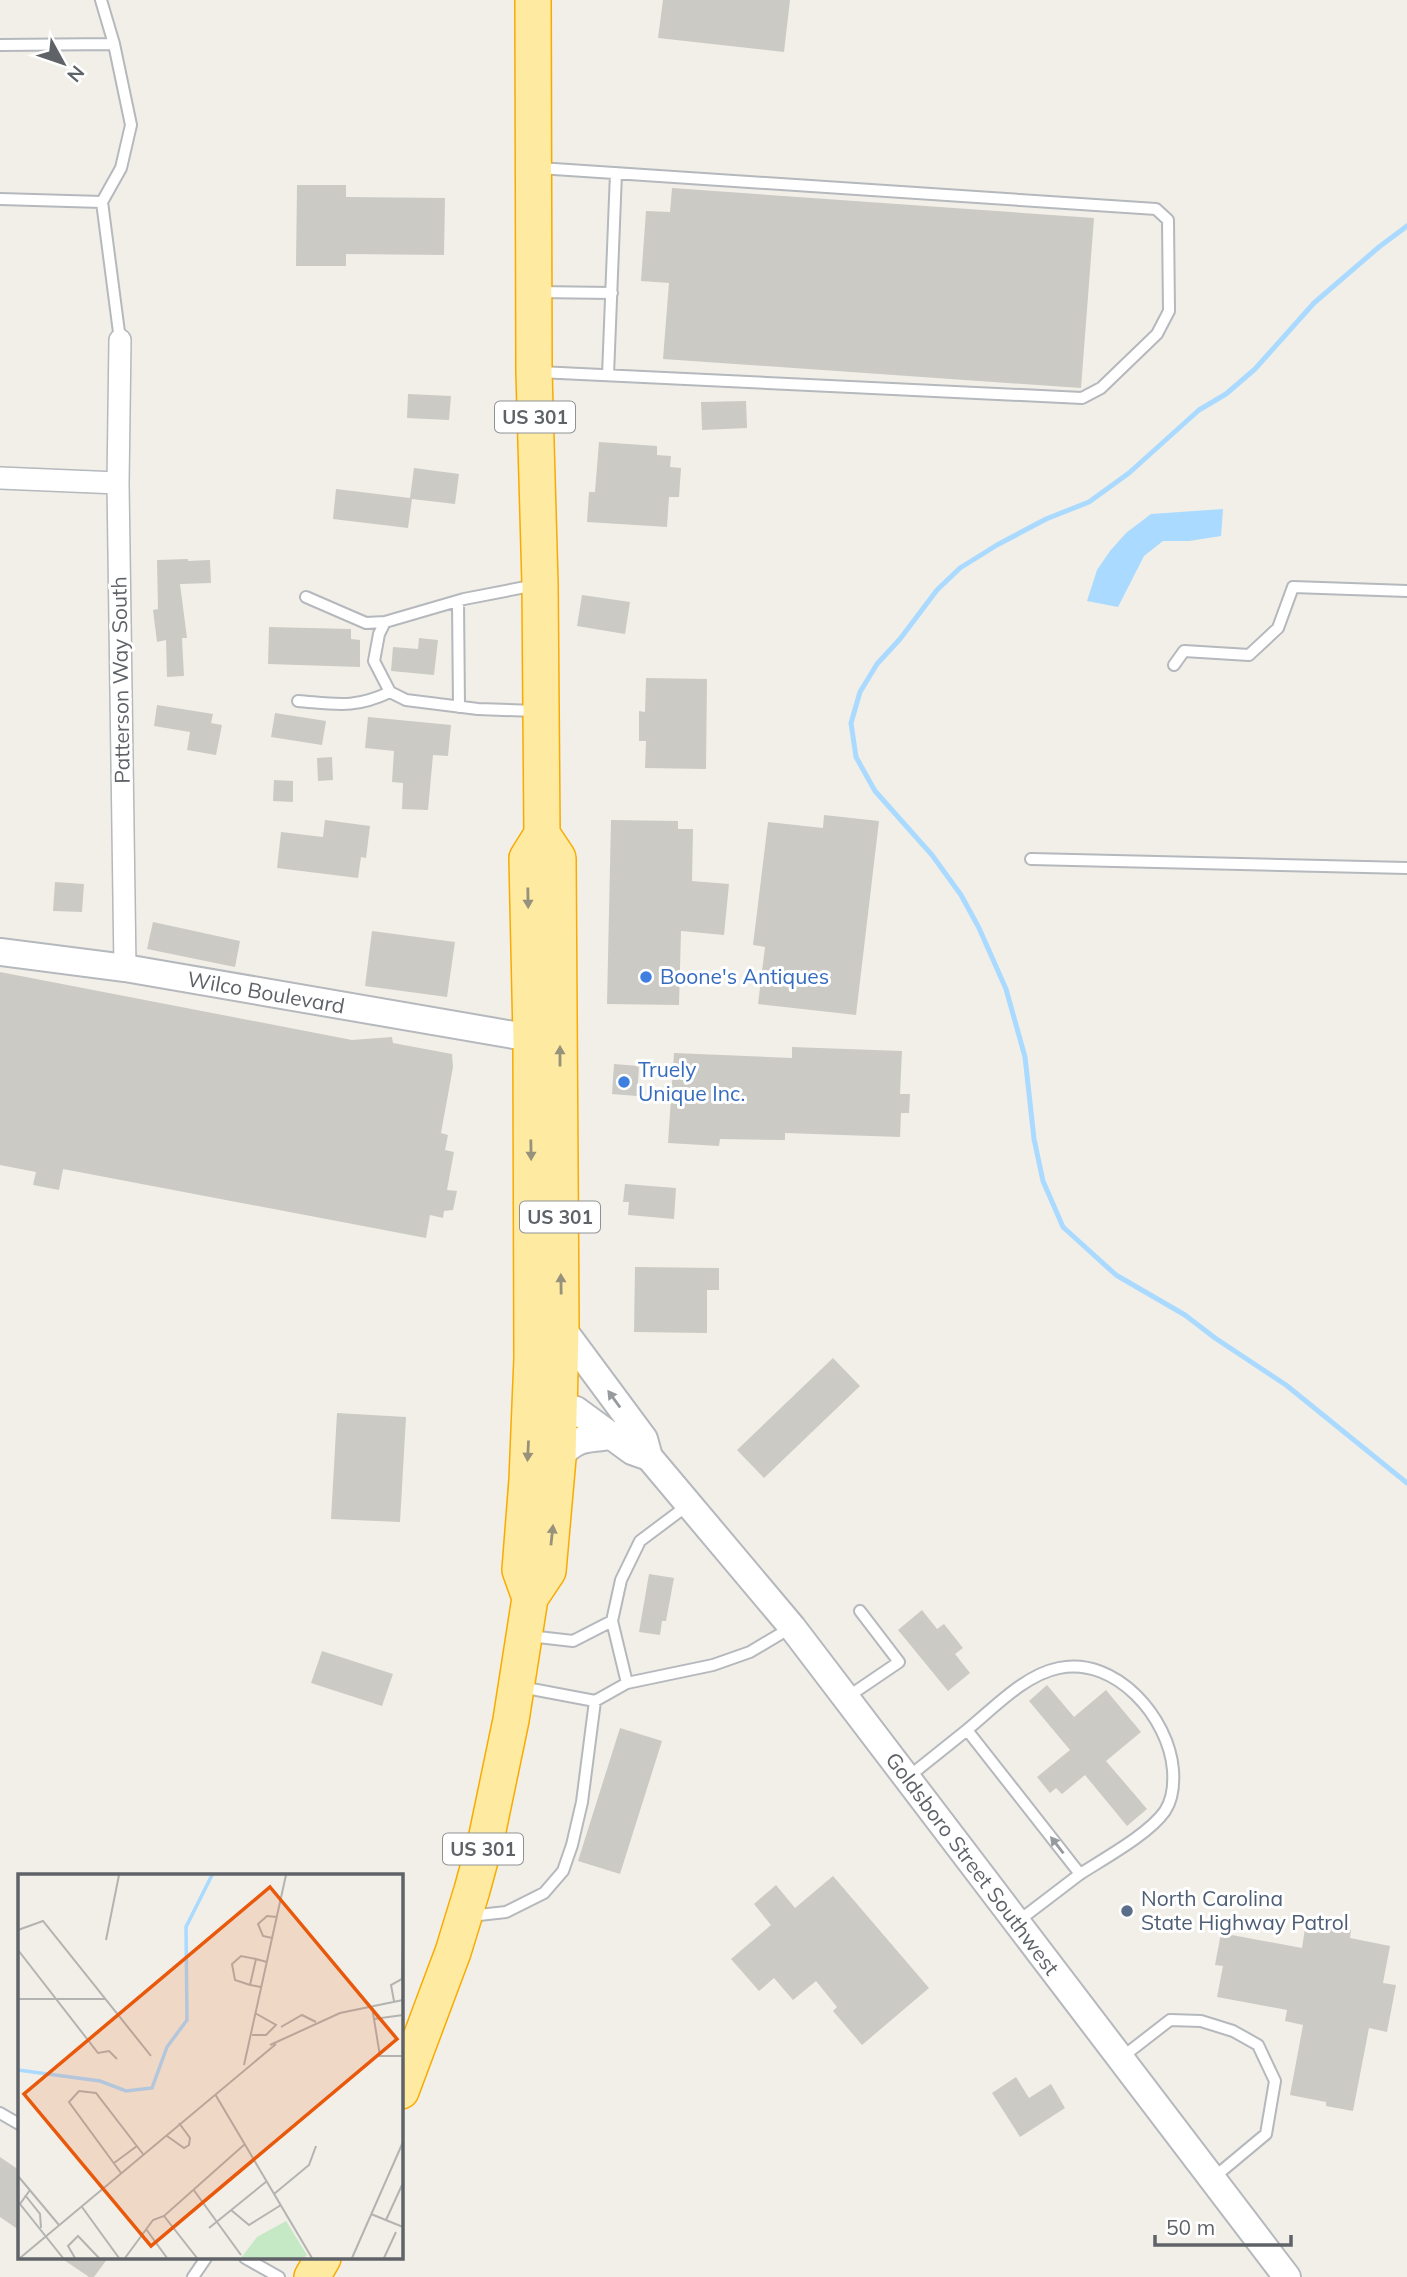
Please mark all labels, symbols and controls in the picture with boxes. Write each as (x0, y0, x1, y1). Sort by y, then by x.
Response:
north arrow (28, 28, 98, 98)
text: N (62, 61, 90, 87)
road number: US 301 (495, 402, 575, 432)
street label: Patterson Way South (105, 576, 135, 784)
one-way arrow (522, 887, 534, 909)
place label: Boone's Antiques (660, 963, 829, 989)
street label: Wilco Boulevard (185, 965, 347, 1019)
marker: Boone's Antiques (638, 969, 654, 985)
one-way arrow (554, 1045, 565, 1067)
place label: Truely Unique Inc. (638, 1056, 745, 1106)
marker: Truely Unique Inc. (616, 1074, 632, 1090)
one-way arrow (526, 1139, 537, 1161)
road number: US 301 (520, 1202, 600, 1232)
one-way arrow (555, 1272, 567, 1294)
one-way arrow (608, 1390, 622, 1408)
one-way arrow (522, 1440, 533, 1462)
one-way arrow (546, 1524, 557, 1546)
street label: Goldsboro Street Southwest (880, 1747, 1065, 1980)
road number: US 301 (443, 1834, 523, 1865)
one-way arrow (1050, 1836, 1065, 1854)
inset map (18, 1874, 402, 2260)
place label: North Carolina State Highway Patrol (1141, 1885, 1349, 1935)
marker: North Carolina State Highway Patrol (1119, 1903, 1135, 1919)
scale bar (1155, 2204, 1292, 2248)
text: 50 m (1166, 2214, 1215, 2240)

